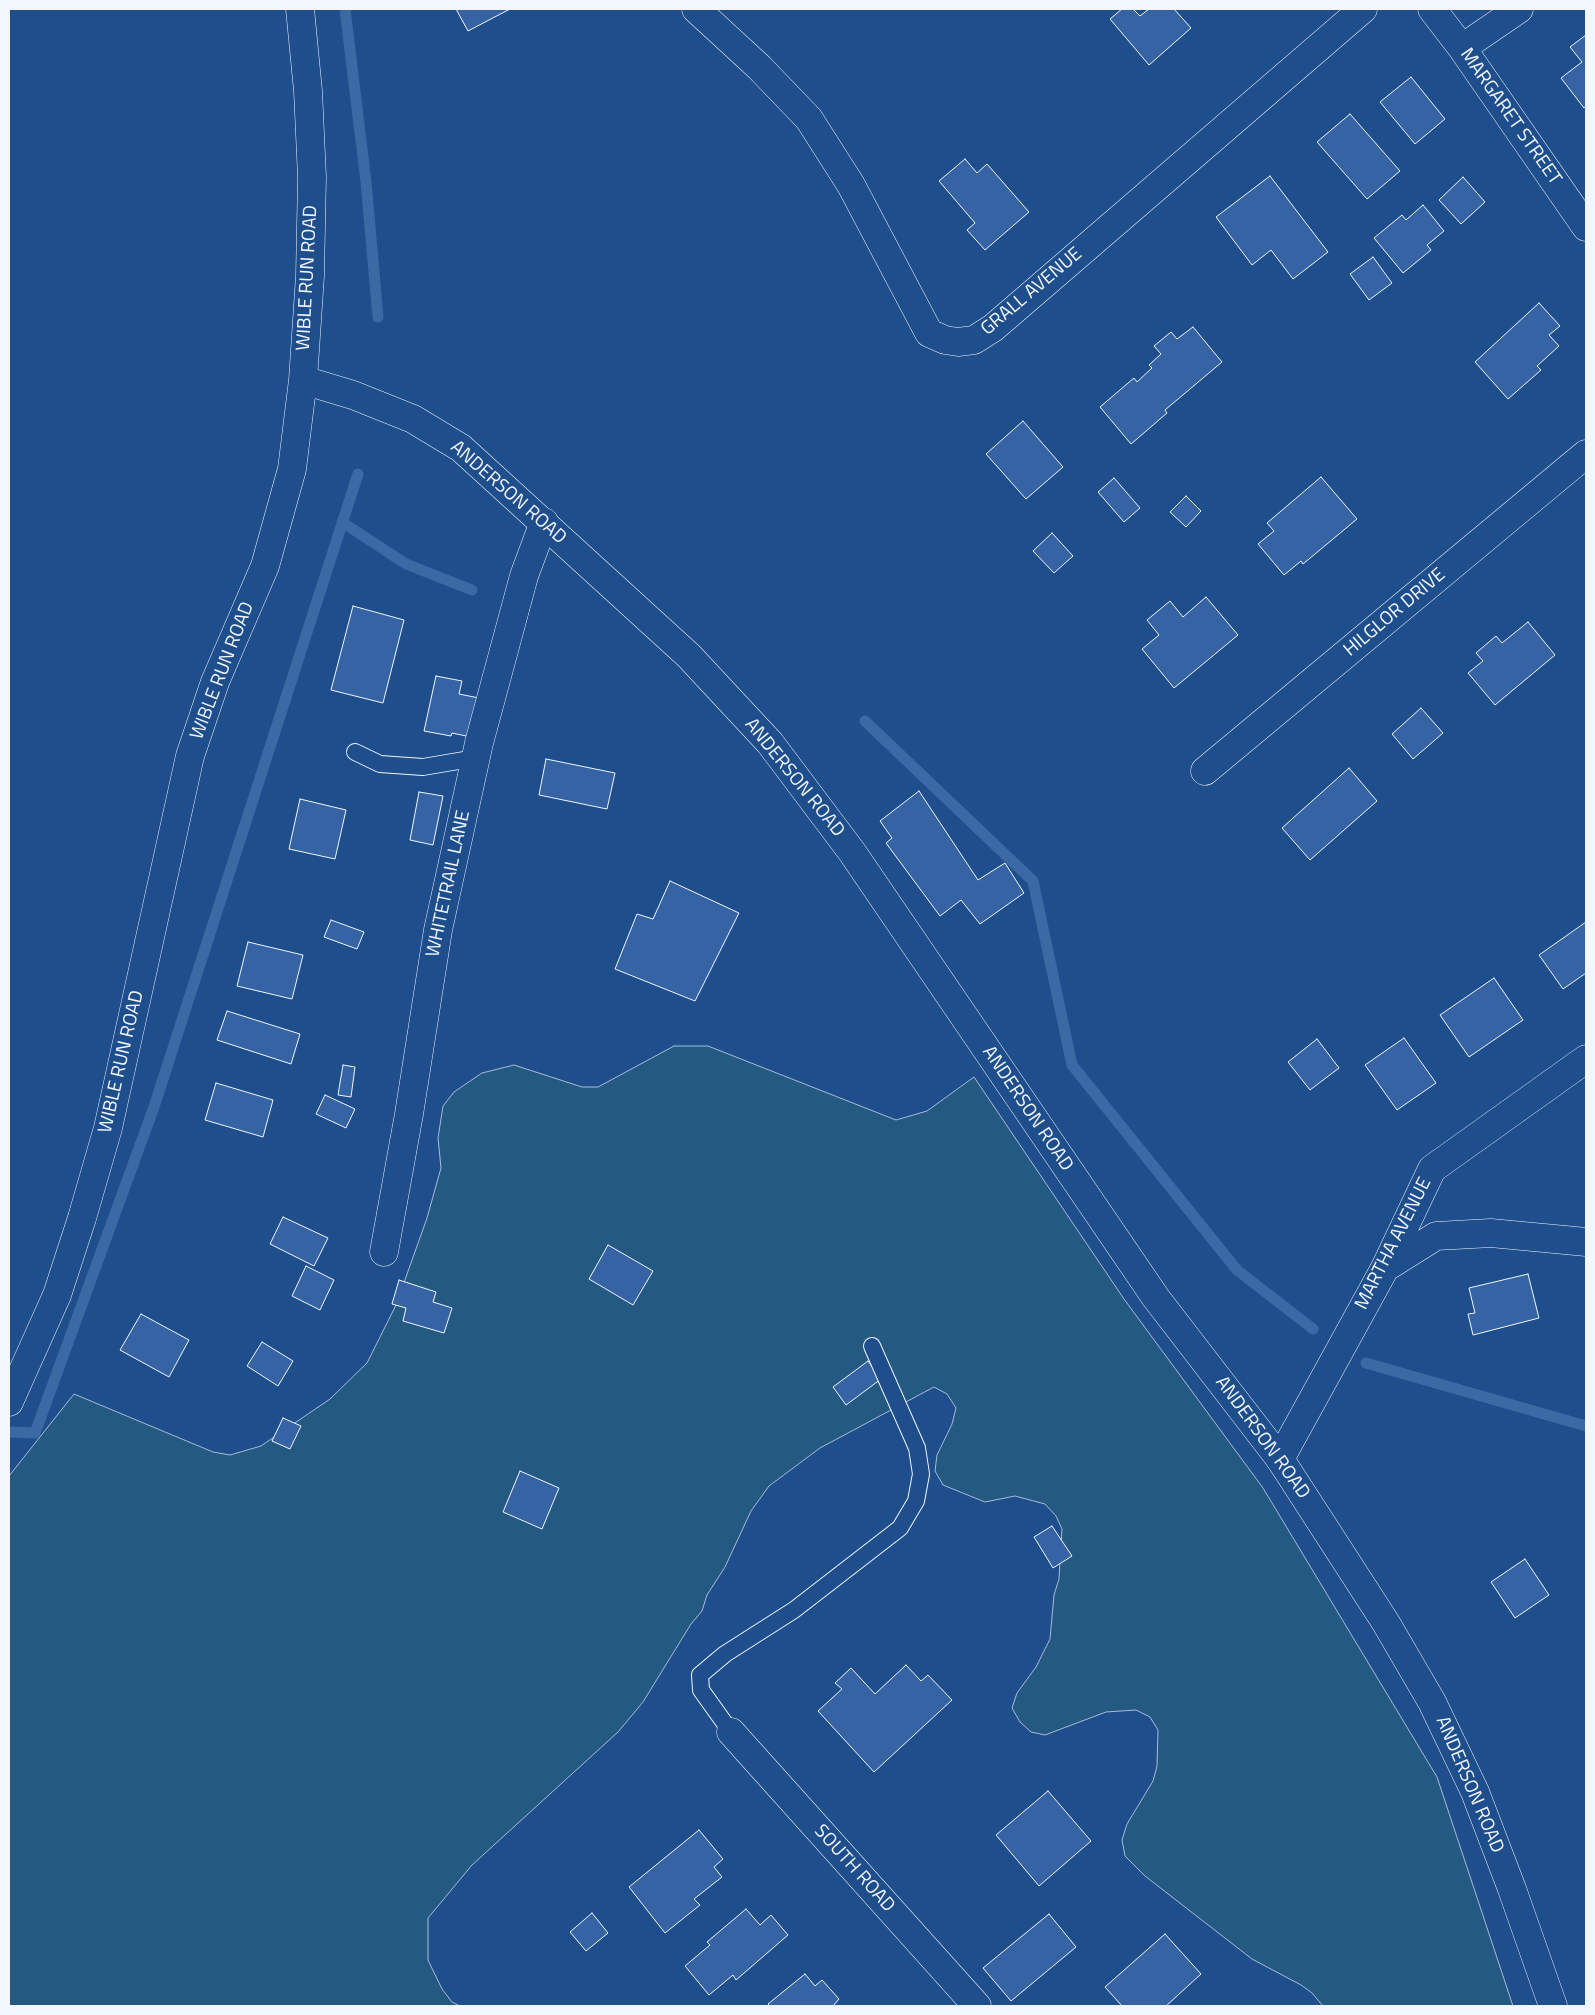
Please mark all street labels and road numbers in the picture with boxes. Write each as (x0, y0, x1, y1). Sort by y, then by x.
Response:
street label: MARGARET STREET (1454, 44, 1566, 190)
street label: WIBLE RUN ROAD (293, 205, 323, 351)
street label: GRALL AVENUE (977, 243, 1087, 341)
street label: ANDERSON ROAD (445, 436, 571, 550)
street label: HILGLOR DRIVE (1340, 564, 1450, 662)
street label: WIBLE RUN ROAD (186, 599, 260, 743)
street label: ANDERSON ROAD (739, 714, 849, 842)
street label: WHITETRAIL LANE (422, 809, 476, 959)
street label: WIBLE RUN ROAD (95, 989, 149, 1135)
street label: ANDERSON ROAD (977, 1042, 1077, 1176)
street label: MARTHA AVENUE (1351, 1174, 1437, 1314)
street label: ANDERSON ROAD (1210, 1372, 1314, 1504)
street label: ANDERSON ROAD (1430, 1713, 1508, 1857)
street label: SOUTH ROAD (809, 1821, 899, 1917)

